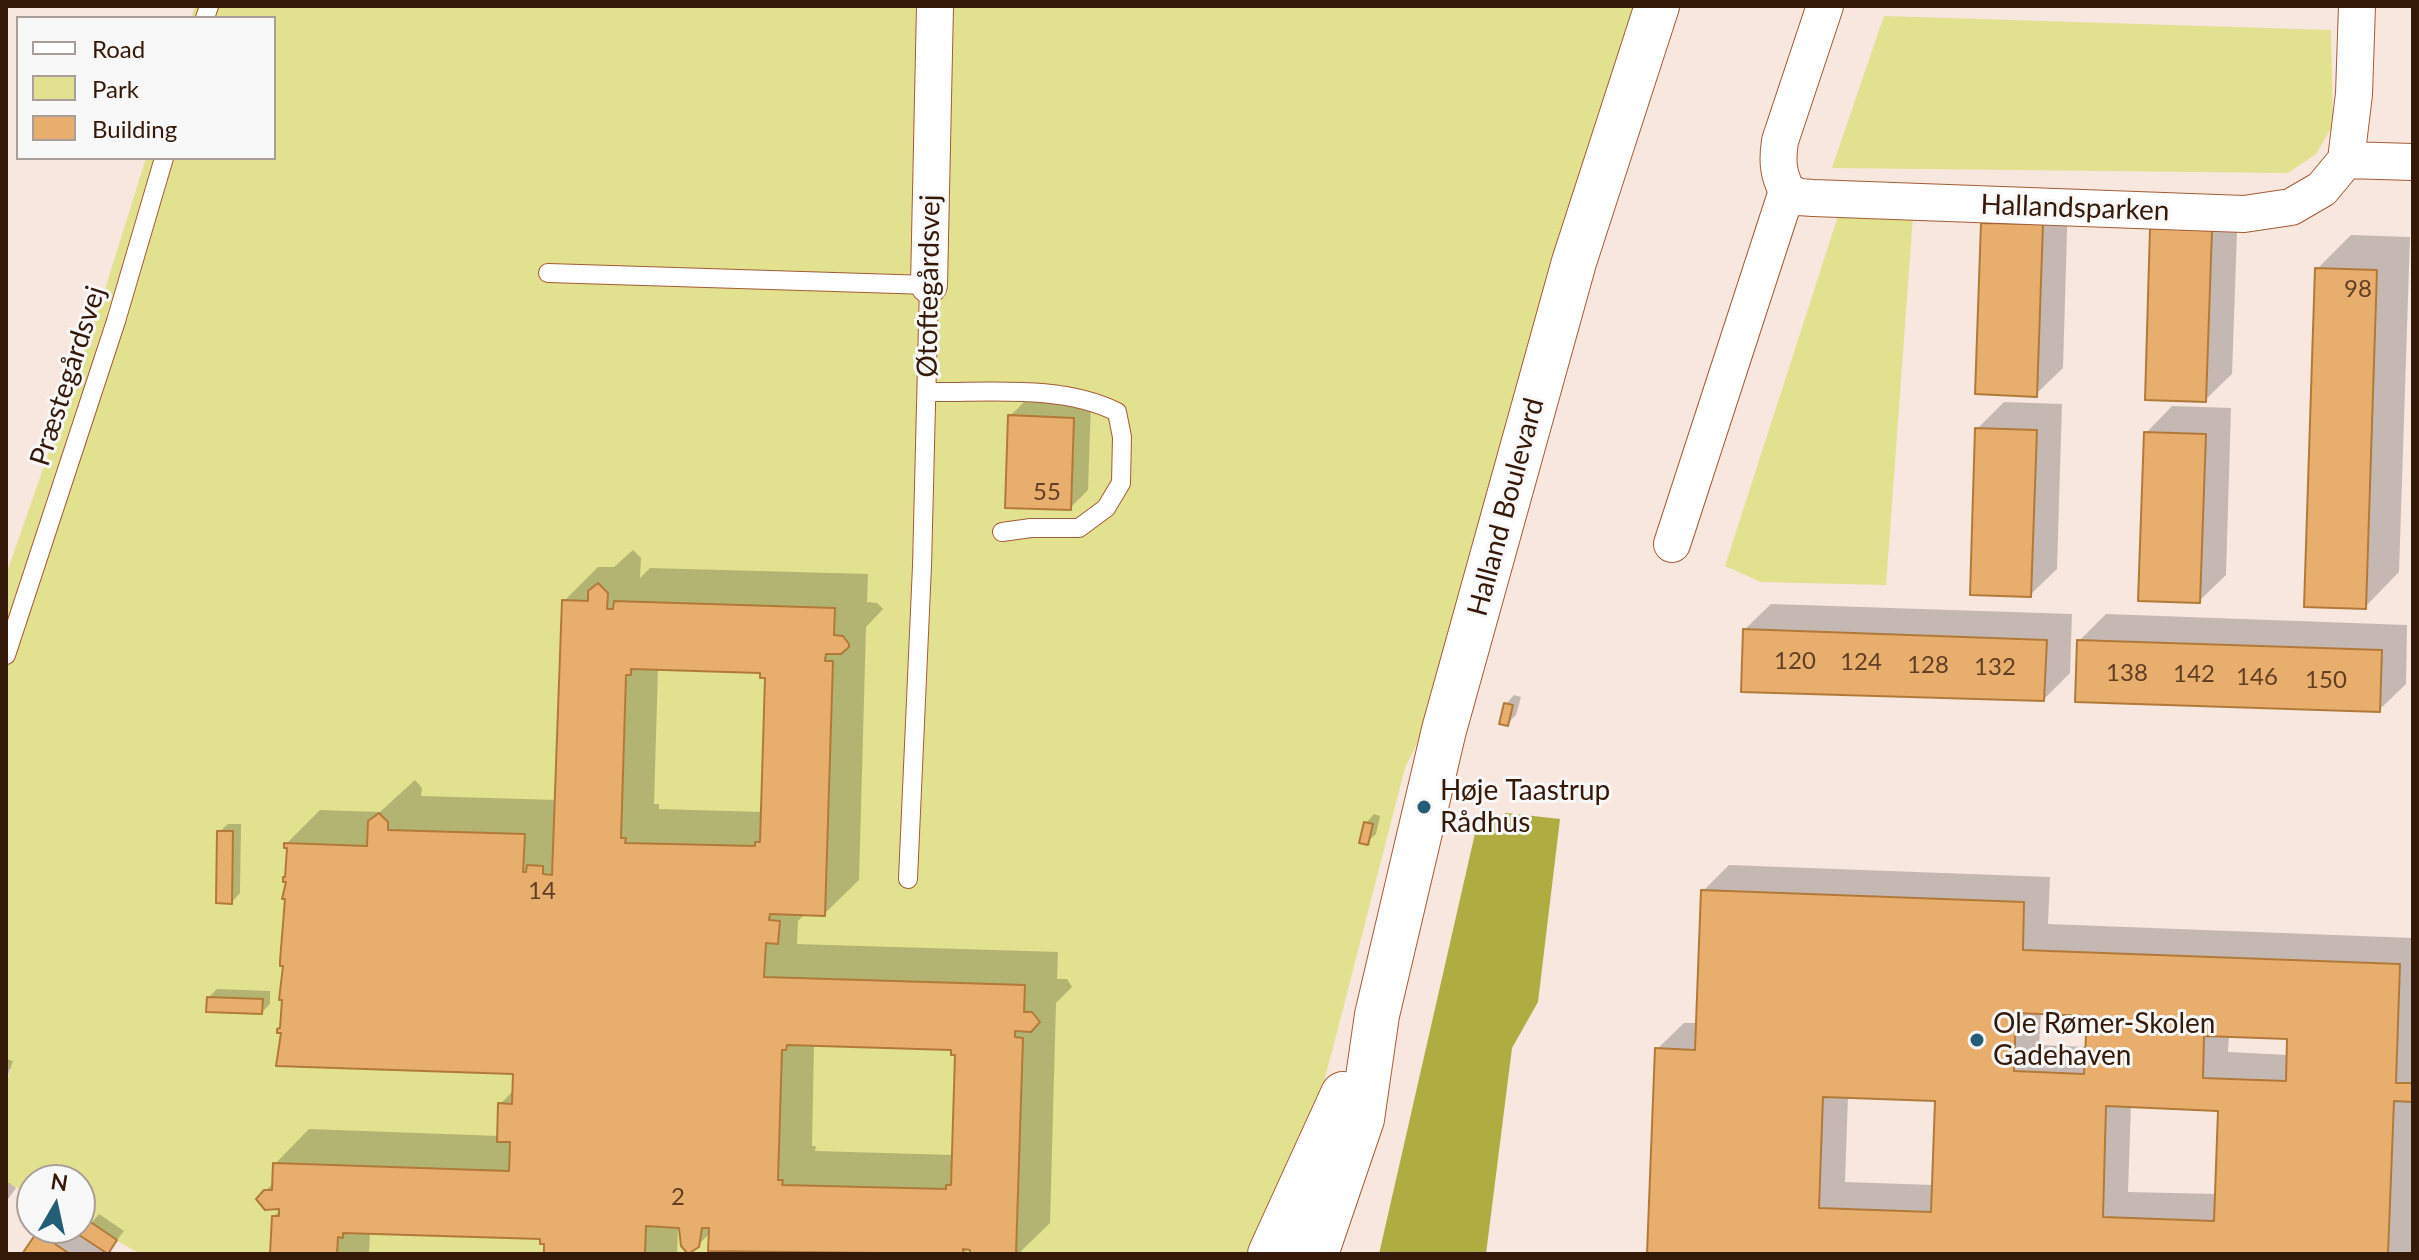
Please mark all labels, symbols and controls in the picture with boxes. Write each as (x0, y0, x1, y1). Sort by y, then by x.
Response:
legend (16, 16, 276, 160)
text: Road (92, 34, 145, 63)
text: Park (92, 74, 139, 103)
text: Building (92, 114, 177, 143)
street label: Hallandsparken (1980, 188, 2170, 228)
street label: Øtoftegårdsvej (911, 194, 947, 378)
house number: 98 (2344, 275, 2372, 303)
street label: Præstegårdsvej (23, 282, 113, 470)
street label: Halland Boulevard (1461, 394, 1551, 620)
house number: 55 (1033, 478, 1061, 506)
house number: 120 (1774, 647, 1816, 675)
house number: 124 (1840, 648, 1882, 676)
house number: 128 (1907, 651, 1949, 679)
house number: 132 (1974, 653, 2016, 681)
house number: 138 (2106, 659, 2148, 687)
house number: 142 (2173, 660, 2215, 688)
house number: 146 (2236, 663, 2278, 691)
house number: 150 (2305, 666, 2347, 694)
place label: Høje Taastrup Rådhus (1440, 774, 1610, 840)
marker: Høje Taastrup Rådhus (1415, 798, 1433, 816)
house number: 14 (528, 877, 556, 905)
place label: Ole Rømer-Skolen Gadehaven (1993, 1007, 2215, 1073)
marker: Ole Rømer-Skolen Gadehaven (1968, 1031, 1986, 1049)
north arrow (16, 1164, 96, 1244)
text: N (49, 1167, 70, 1196)
house number: 2 (671, 1183, 685, 1211)

